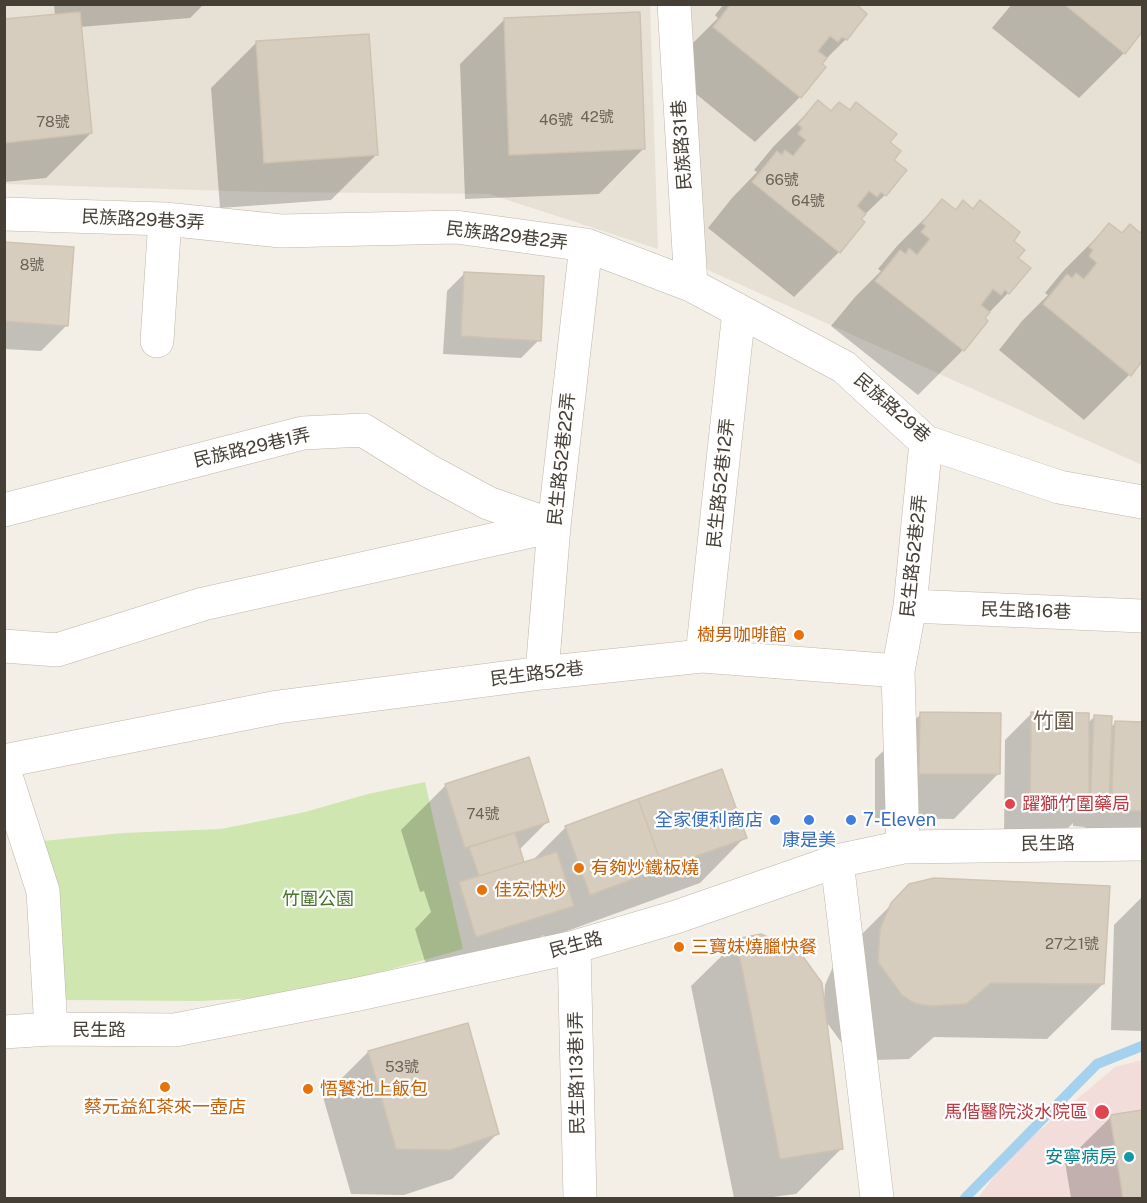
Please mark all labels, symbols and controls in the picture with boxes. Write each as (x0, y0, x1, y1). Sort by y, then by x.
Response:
street label: 民族路31巷 (668, 99, 696, 191)
house number: 42號 (580, 108, 614, 126)
house number: 46號 (539, 111, 573, 129)
house number: 78號 (36, 113, 70, 131)
house number: 66號 (765, 171, 799, 189)
house number: 64號 (791, 192, 825, 210)
street label: 民族路29巷3弄 (81, 206, 205, 234)
street label: 民族路29巷2弄 (445, 218, 569, 254)
house number: 8號 (20, 256, 44, 274)
street label: 民族路29巷 (849, 369, 935, 447)
street label: 民生路52巷22弄 (544, 391, 580, 527)
street label: 民生路52巷12弄 (703, 417, 739, 549)
street label: 民族路29巷1弄 (191, 424, 313, 472)
street label: 民生路52巷2弄 (897, 494, 931, 618)
street label: 民生路16巷 (980, 599, 1072, 623)
place label: 樹男咖啡館 (697, 624, 787, 646)
marker: 樹男咖啡館 (792, 628, 806, 642)
street label: 民生路52巷 (489, 658, 585, 690)
district label: 竹圍 (1033, 709, 1075, 735)
place label: 躍獅竹圍藥局 (1022, 793, 1130, 815)
marker: 躍獅竹圍藥局 (1003, 797, 1017, 811)
house number: 74號 (466, 805, 500, 823)
place label: 全家便利商店 (655, 809, 763, 831)
place label: 7-Eleven (863, 809, 936, 831)
marker: 全家便利商店 (768, 813, 782, 827)
marker: 康是美 (802, 813, 816, 827)
marker: 7-Eleven (844, 813, 858, 827)
place label: 康是美 (782, 829, 836, 851)
street label: 民生路 (1021, 833, 1075, 855)
place label: 有夠炒鐵板燒 (591, 857, 699, 879)
marker: 有夠炒鐵板燒 (572, 861, 586, 875)
place label: 佳宏快炒 (494, 879, 566, 901)
marker: 佳宏快炒 (475, 883, 489, 897)
park label: 竹圍公園 (282, 888, 354, 910)
street label: 民生路 (547, 928, 605, 962)
house number: 27之1號 (1045, 935, 1099, 953)
place label: 三寶妹燒臘快餐 (691, 936, 817, 958)
marker: 三寶妹燒臘快餐 (672, 940, 686, 954)
street label: 民生路113巷1弄 (565, 1011, 589, 1135)
street label: 民生路 (72, 1019, 126, 1041)
house number: 53號 (385, 1058, 419, 1076)
place label: 悟饕池上飯包 (320, 1078, 428, 1100)
marker: 蔡元益紅茶來一壺店 (158, 1080, 172, 1094)
marker: 悟饕池上飯包 (301, 1082, 315, 1096)
place label: 蔡元益紅茶來一壺店 (84, 1096, 246, 1118)
place label: 馬偕醫院淡水院區 (944, 1101, 1088, 1123)
marker: 馬偕醫院淡水院區 (1093, 1103, 1111, 1121)
place label: 安寧病房 (1045, 1146, 1117, 1168)
marker: 安寧病房 (1122, 1150, 1136, 1164)

